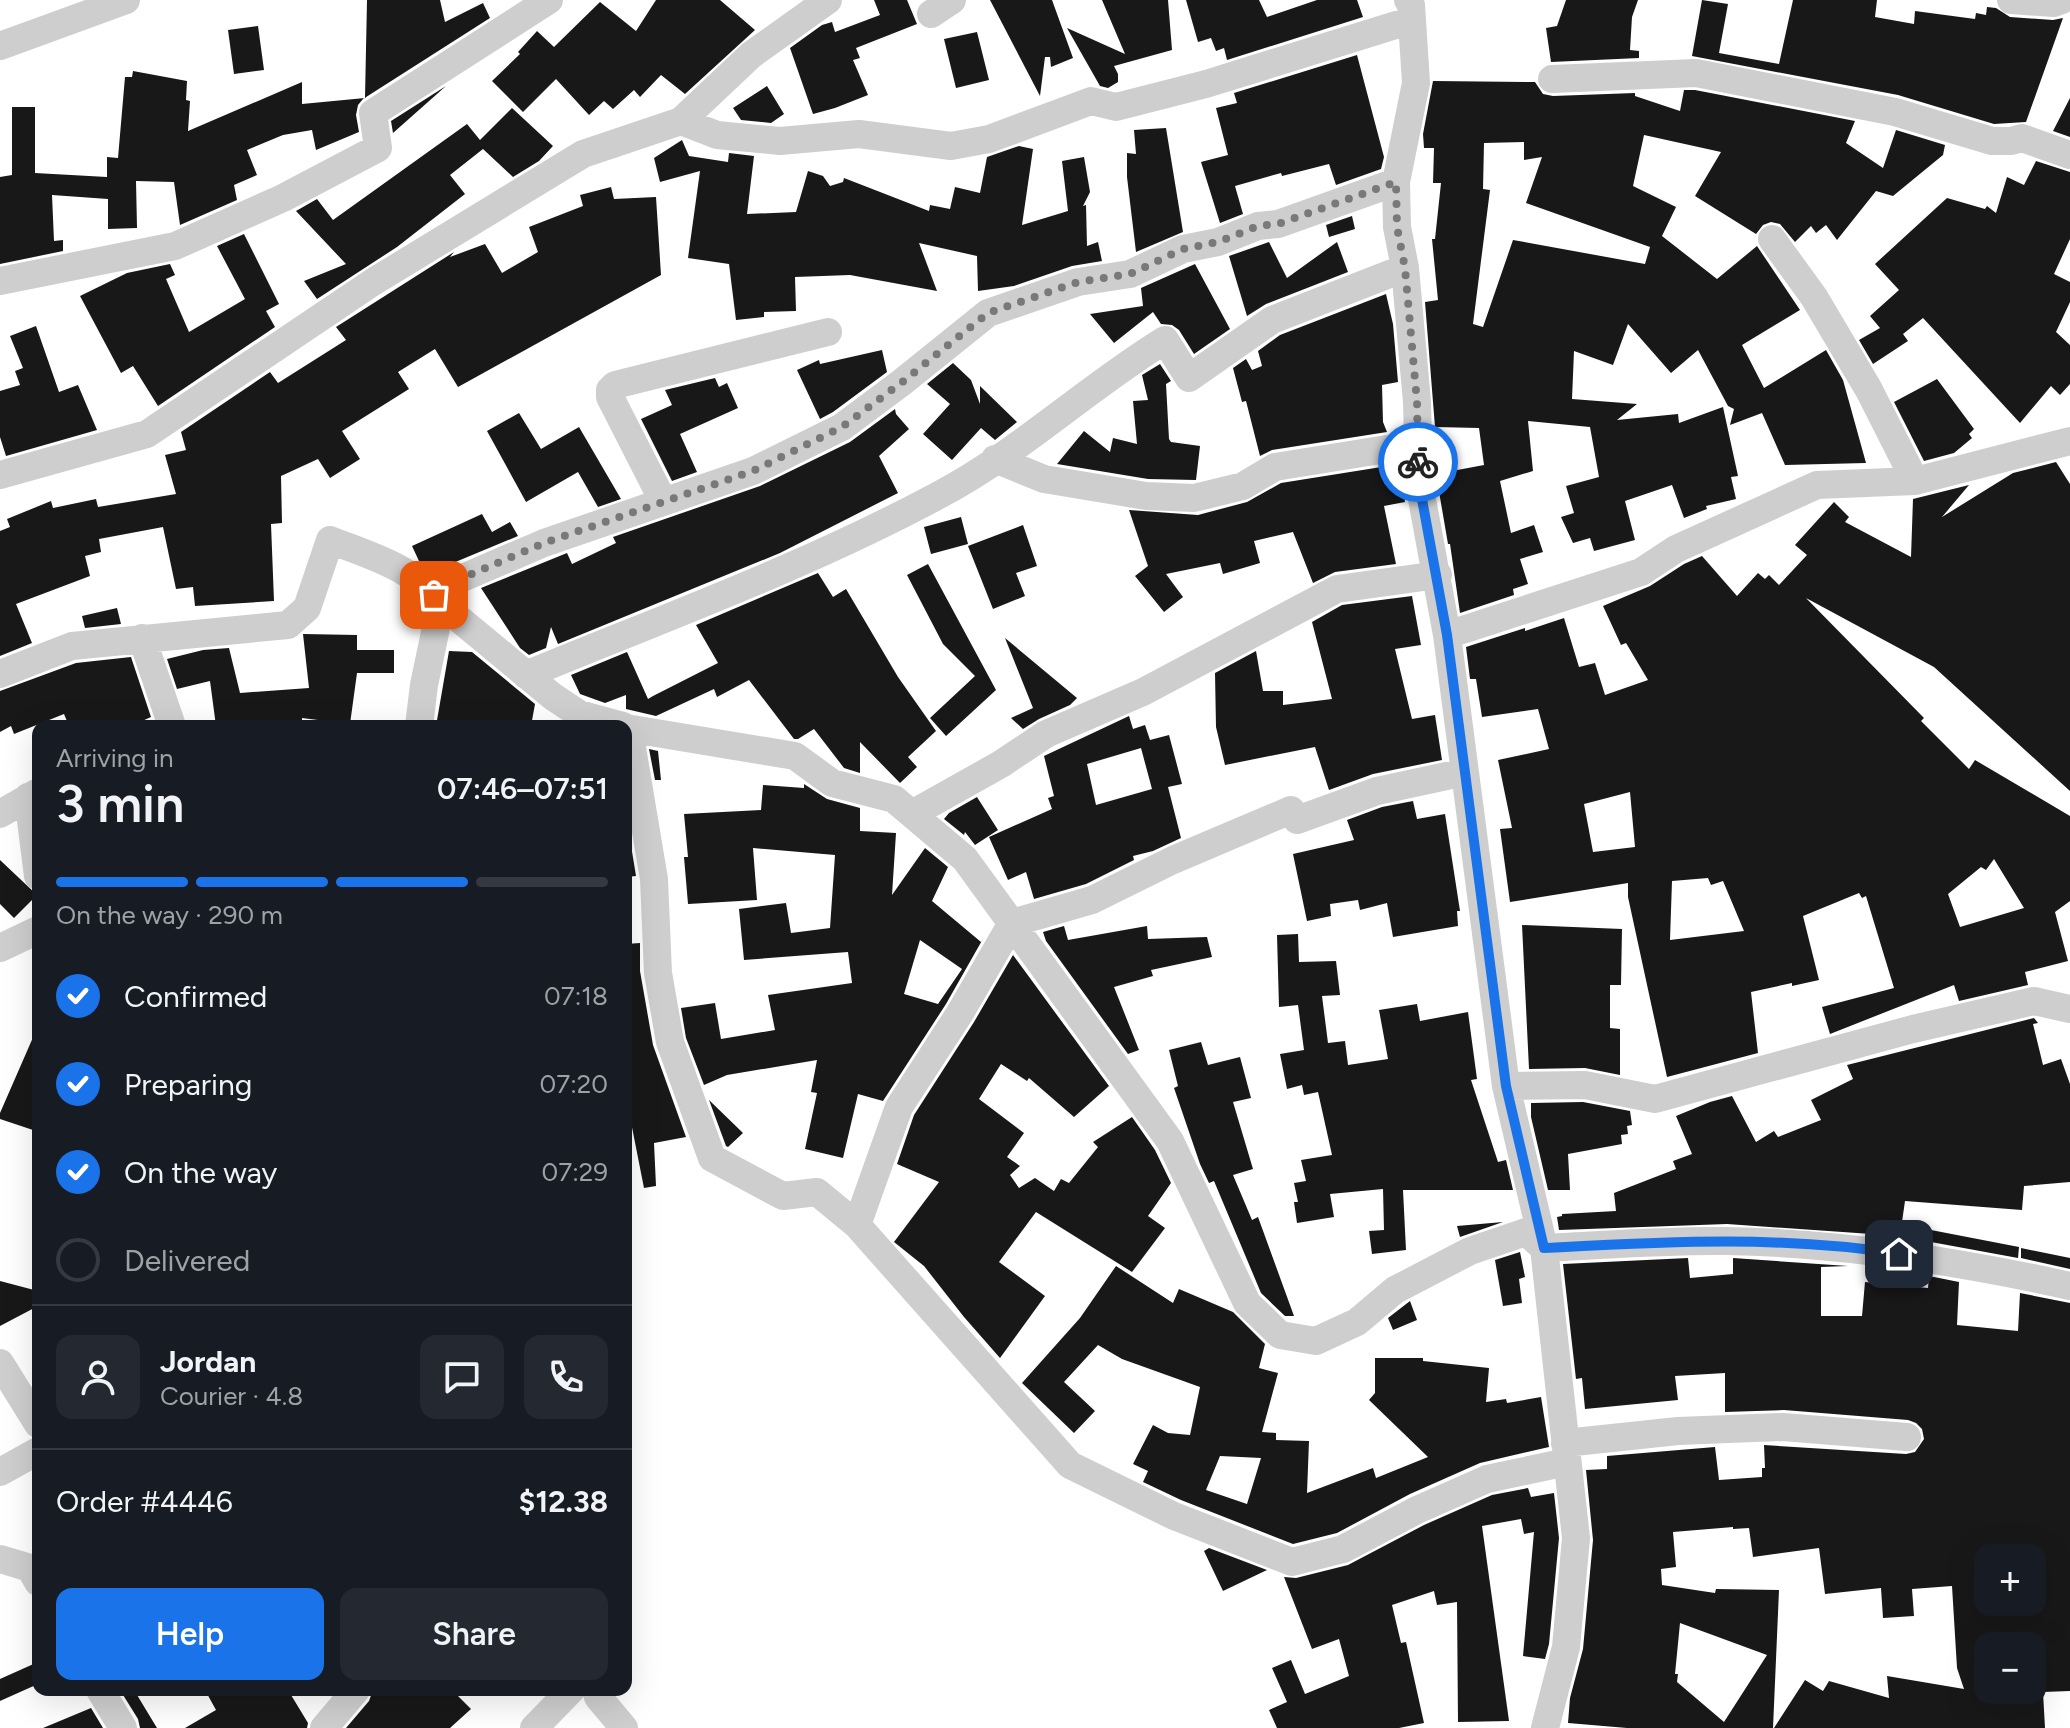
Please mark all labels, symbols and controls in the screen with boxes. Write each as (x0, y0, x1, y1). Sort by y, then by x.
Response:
courier (1378, 422, 1458, 502)
icon: bike (1396, 440, 1440, 484)
pin (400, 561, 468, 629)
icon: bag (412, 573, 456, 617)
text: Arriving in (56, 742, 174, 774)
text: 07:46–07:51 (437, 770, 608, 807)
text: 3 min (56, 773, 184, 835)
text: On the way · 290 m (56, 899, 283, 931)
icon: check (56, 974, 100, 1018)
text: Confirmed (124, 978, 267, 1015)
text: 07:18 (544, 980, 608, 1012)
icon: check (56, 1062, 100, 1106)
text: Preparing (124, 1066, 252, 1103)
text: 07:20 (540, 1068, 608, 1100)
icon: check (56, 1150, 100, 1194)
text: On the way (124, 1154, 277, 1191)
text: 07:29 (542, 1156, 608, 1188)
pin (1865, 1220, 1933, 1288)
icon: home (1877, 1232, 1921, 1276)
text: Delivered (124, 1242, 250, 1279)
button: person (56, 1335, 140, 1419)
button: chat (420, 1335, 504, 1419)
button: phone (524, 1335, 608, 1419)
text: Jordan (160, 1343, 256, 1380)
text: Courier · 4.8 (160, 1380, 303, 1412)
text: Order #4446 (56, 1483, 233, 1520)
text: $12.38 (519, 1483, 608, 1520)
map controls (1974, 1544, 2046, 1704)
button: + (1974, 1544, 2046, 1616)
button: Help (56, 1588, 324, 1680)
button: Share (340, 1588, 608, 1680)
button: − (1974, 1632, 2046, 1704)

